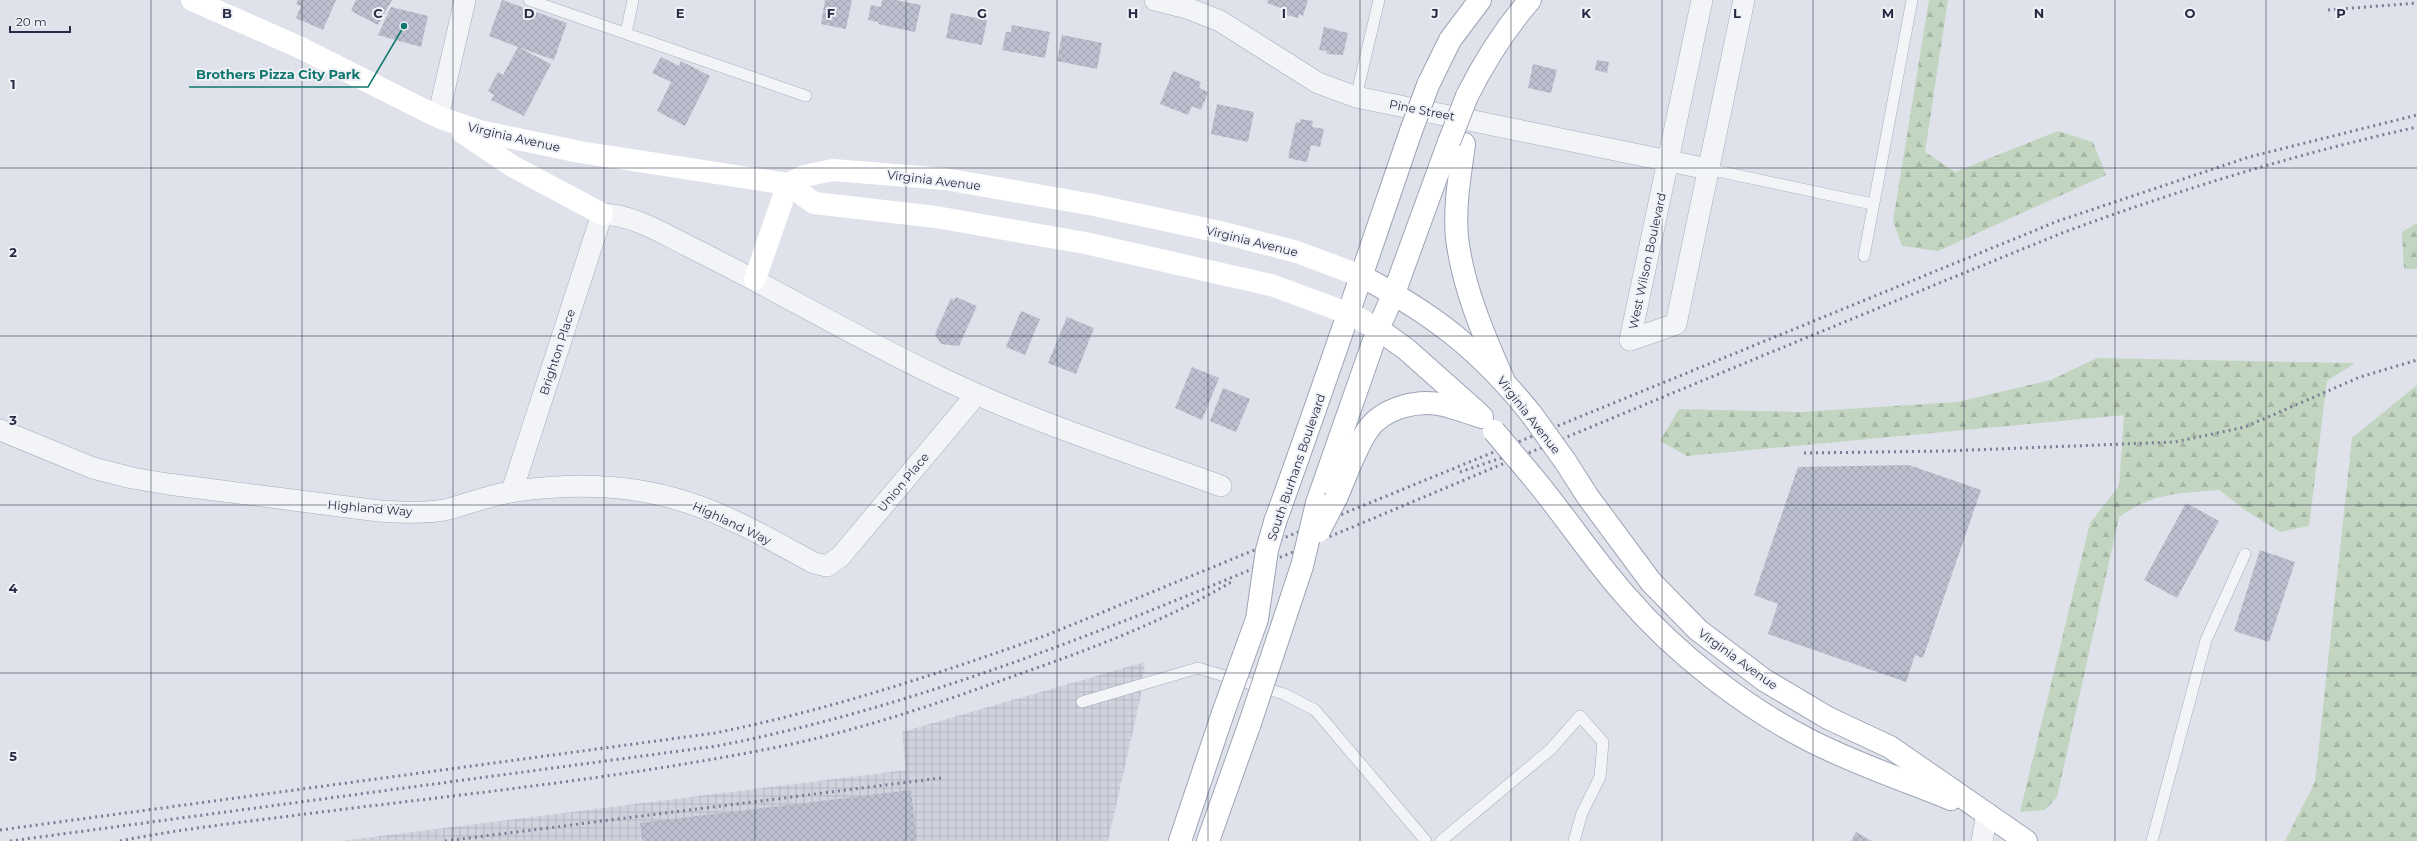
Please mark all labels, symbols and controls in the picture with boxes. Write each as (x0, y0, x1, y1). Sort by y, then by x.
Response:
text: B (222, 5, 232, 21)
text: C (373, 5, 383, 21)
text: D (524, 5, 535, 21)
text: E (676, 5, 685, 21)
text: F (827, 5, 835, 21)
text: G (977, 5, 987, 21)
text: H (1128, 5, 1138, 21)
text: I (1282, 5, 1286, 21)
text: J (1430, 5, 1439, 21)
text: K (1581, 5, 1591, 21)
text: L (1733, 5, 1741, 21)
text: M (1882, 5, 1894, 21)
text: N (2034, 5, 2044, 21)
text: O (2185, 5, 2196, 21)
text: P (2336, 5, 2346, 21)
scale bar (10, 8, 70, 34)
text: 20 m (16, 14, 47, 29)
callout: Brothers Pizza City Park (189, 62, 368, 87)
text: Brothers Pizza City Park (196, 66, 360, 82)
text: 1 (10, 76, 16, 92)
street label: Pine Street (1388, 96, 1456, 124)
street label: Virginia Avenue (466, 119, 562, 155)
street label: Virginia Avenue (886, 167, 982, 193)
street label: West Wilson Boulevard (1625, 191, 1669, 331)
street label: Virginia Avenue (1204, 222, 1300, 260)
text: 2 (9, 244, 17, 260)
street label: Brighton Place (536, 307, 578, 397)
street label: Virginia Avenue (1494, 373, 1564, 457)
street label: South Burhans Boulevard (1264, 392, 1328, 542)
text: 3 (8, 412, 17, 428)
street label: Union Place (874, 449, 932, 515)
street label: Highland Way (327, 497, 414, 519)
street label: Highland Way (690, 498, 774, 548)
text: 4 (9, 580, 18, 596)
street label: Virginia Avenue (1695, 625, 1781, 693)
text: 5 (9, 748, 17, 764)

